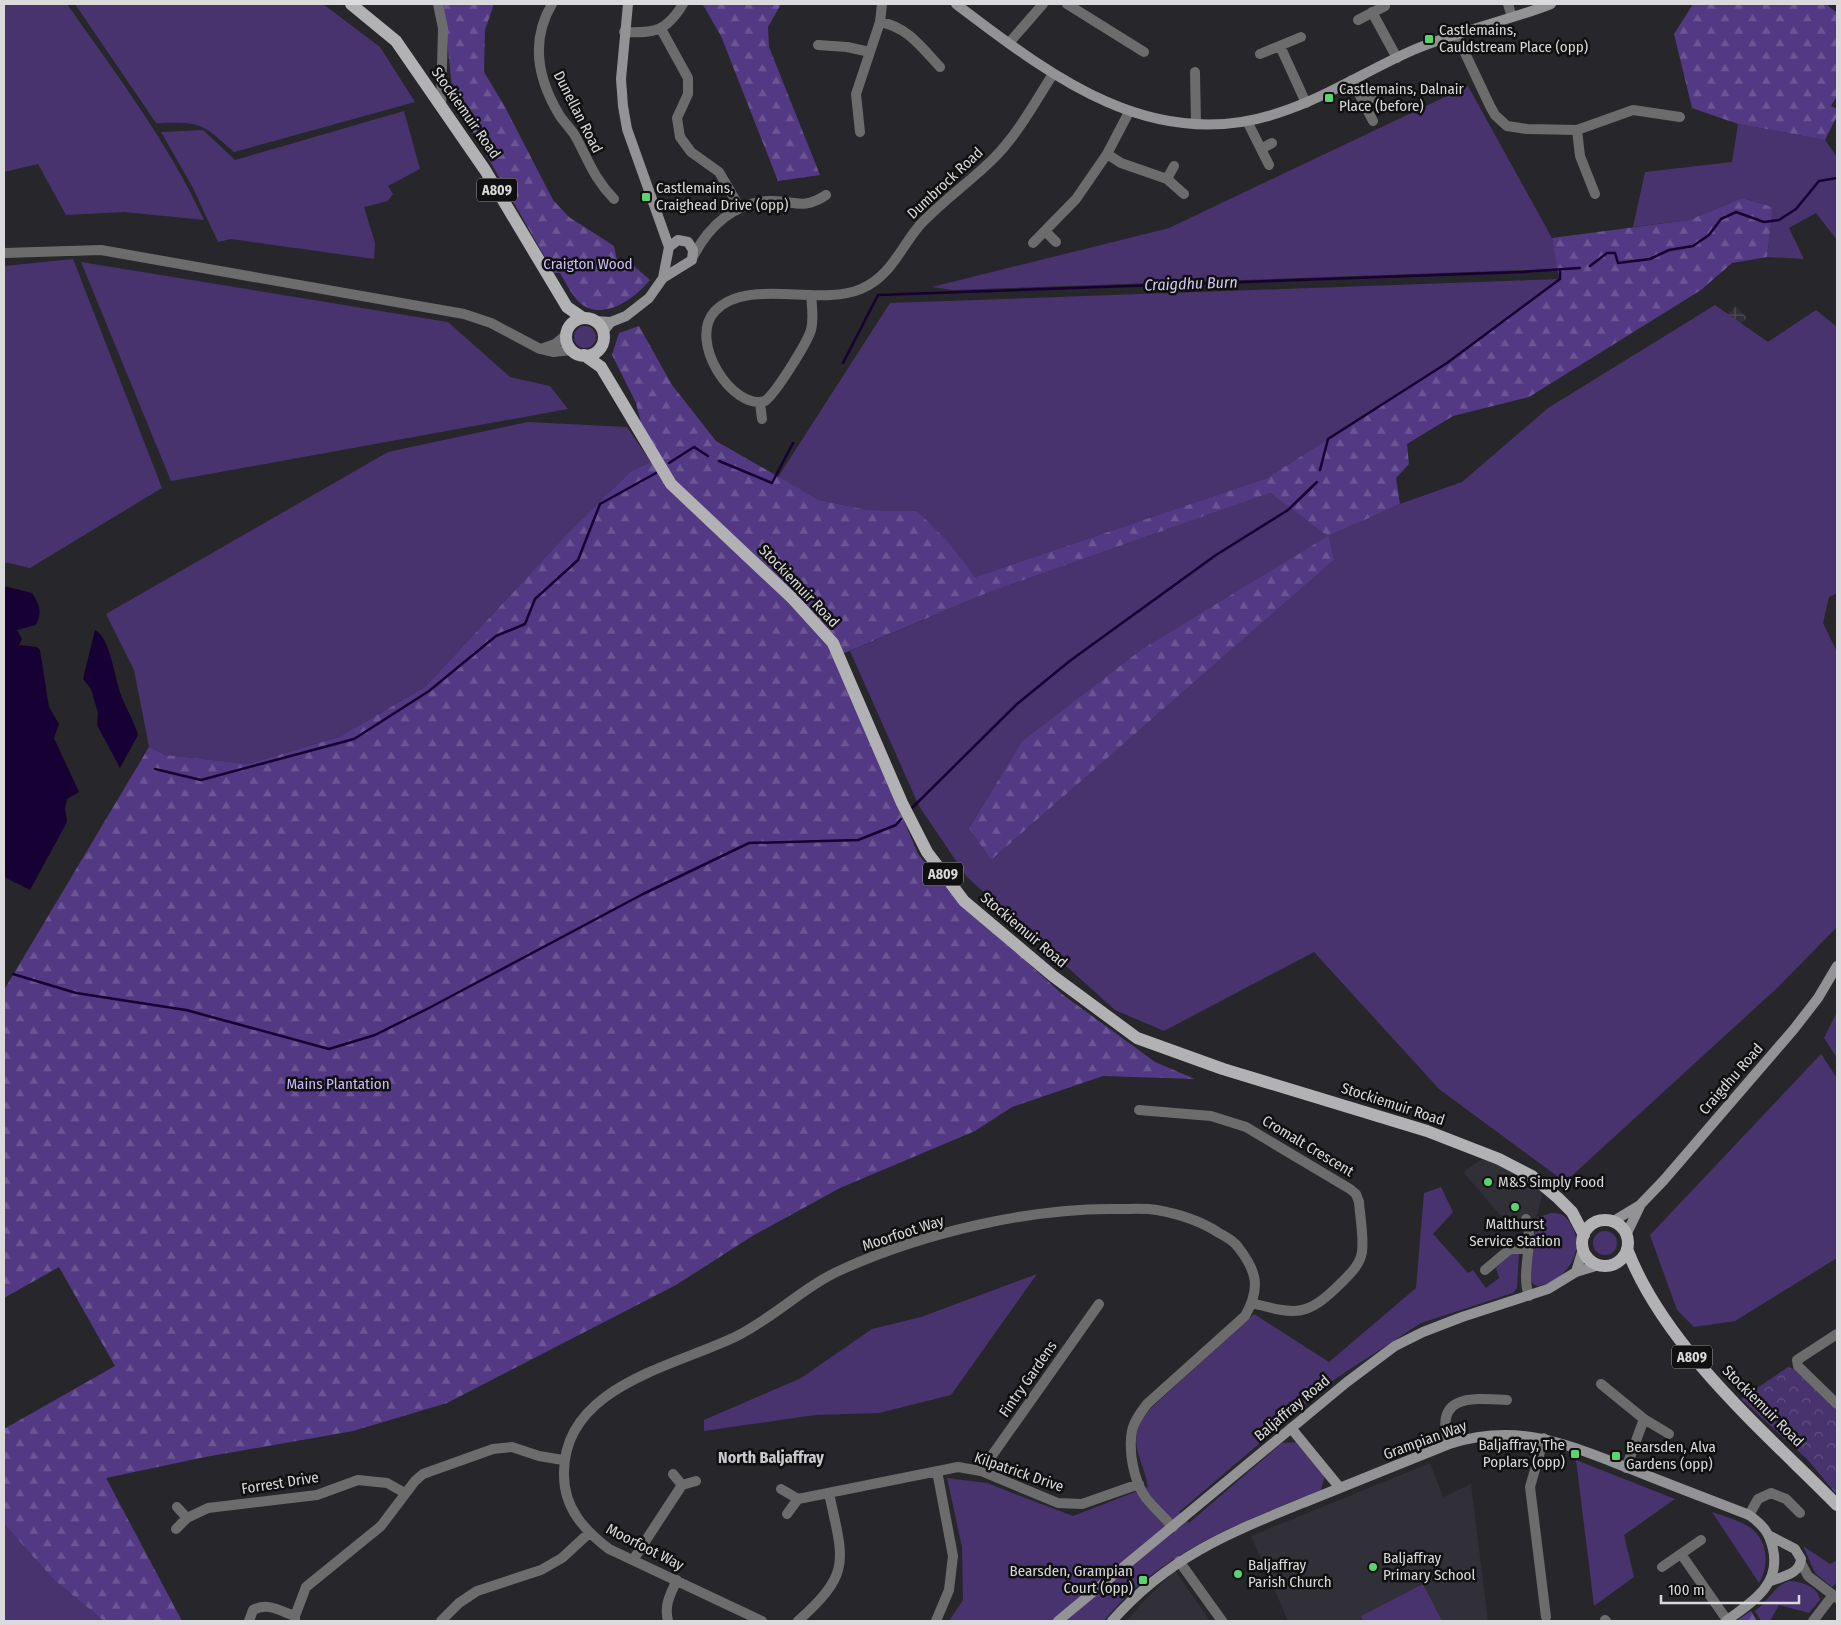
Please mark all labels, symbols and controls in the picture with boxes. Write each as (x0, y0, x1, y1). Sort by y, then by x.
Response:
place label: Castlemains, Cauldstream Place (opp) (1439, 21, 1588, 56)
marker: Castlemains, Cauldstream Place (opp) (1423, 33, 1435, 45)
street label: Stockiemuir Road (428, 64, 504, 162)
street label: Dunellan Road (550, 68, 606, 156)
place label: Castlemains, Dalnair Place (before) (1339, 80, 1465, 115)
marker: Castlemains, Dalnair Place (before) (1323, 92, 1335, 104)
street label: Dumbrock Road (903, 143, 987, 223)
road number: A809 (477, 178, 517, 202)
place label: Castlemains, Craighead Drive (opp) (656, 179, 788, 214)
marker: Castlemains, Craighead Drive (opp) (640, 191, 652, 203)
park label: Craigton Wood (543, 255, 633, 273)
water label: Craigdhu Burn (1144, 272, 1238, 295)
street label: Stockiemuir Road (755, 541, 843, 631)
road number: A809 (923, 862, 963, 886)
street label: Stockiemuir Road (977, 889, 1071, 971)
street label: Craigdhu Road (1695, 1040, 1767, 1118)
park label: Mains Plantation (286, 1075, 390, 1093)
street label: Stockiemuir Road (1339, 1079, 1447, 1129)
street label: Cromalt Crescent (1259, 1112, 1357, 1180)
place label: M&S Simply Food (1498, 1173, 1604, 1191)
marker: M&S Simply Food (1482, 1176, 1494, 1188)
marker: Malthurst Service Station (1509, 1201, 1521, 1213)
street label: Moorfoot Way (860, 1211, 946, 1255)
place label: Malthurst Service Station (1469, 1215, 1561, 1250)
street label: Fintry Gardens (995, 1338, 1061, 1420)
road number: A809 (1672, 1345, 1712, 1368)
street label: Stockiemuir Road (1719, 1362, 1807, 1450)
street label: Baljaffray Road (1251, 1371, 1333, 1445)
street label: Grampian Way (1381, 1416, 1469, 1463)
place label: Baljaffray, The Poplars (opp) (1478, 1436, 1565, 1471)
place label: Bearsden, Alva Gardens (opp) (1626, 1438, 1716, 1473)
district label: North Baljaffray (718, 1448, 824, 1467)
street label: Kilpatrick Drive (972, 1448, 1066, 1496)
marker: Baljaffray, The Poplars (opp) (1569, 1448, 1581, 1460)
marker: Bearsden, Alva Gardens (opp) (1610, 1450, 1622, 1462)
street label: Forrest Drive (240, 1468, 320, 1498)
street label: Moorfoot Way (603, 1520, 687, 1574)
place label: Baljaffray Primary School (1383, 1549, 1475, 1584)
place label: Baljaffray Parish Church (1248, 1556, 1332, 1591)
marker: Baljaffray Primary School (1367, 1561, 1379, 1573)
place label: Bearsden, Grampian Court (opp) (1009, 1562, 1133, 1597)
marker: Baljaffray Parish Church (1232, 1568, 1244, 1580)
scale bar (1661, 1572, 1798, 1604)
marker: Bearsden, Grampian Court (opp) (1137, 1574, 1149, 1586)
text: 100 m (1668, 1581, 1705, 1599)

